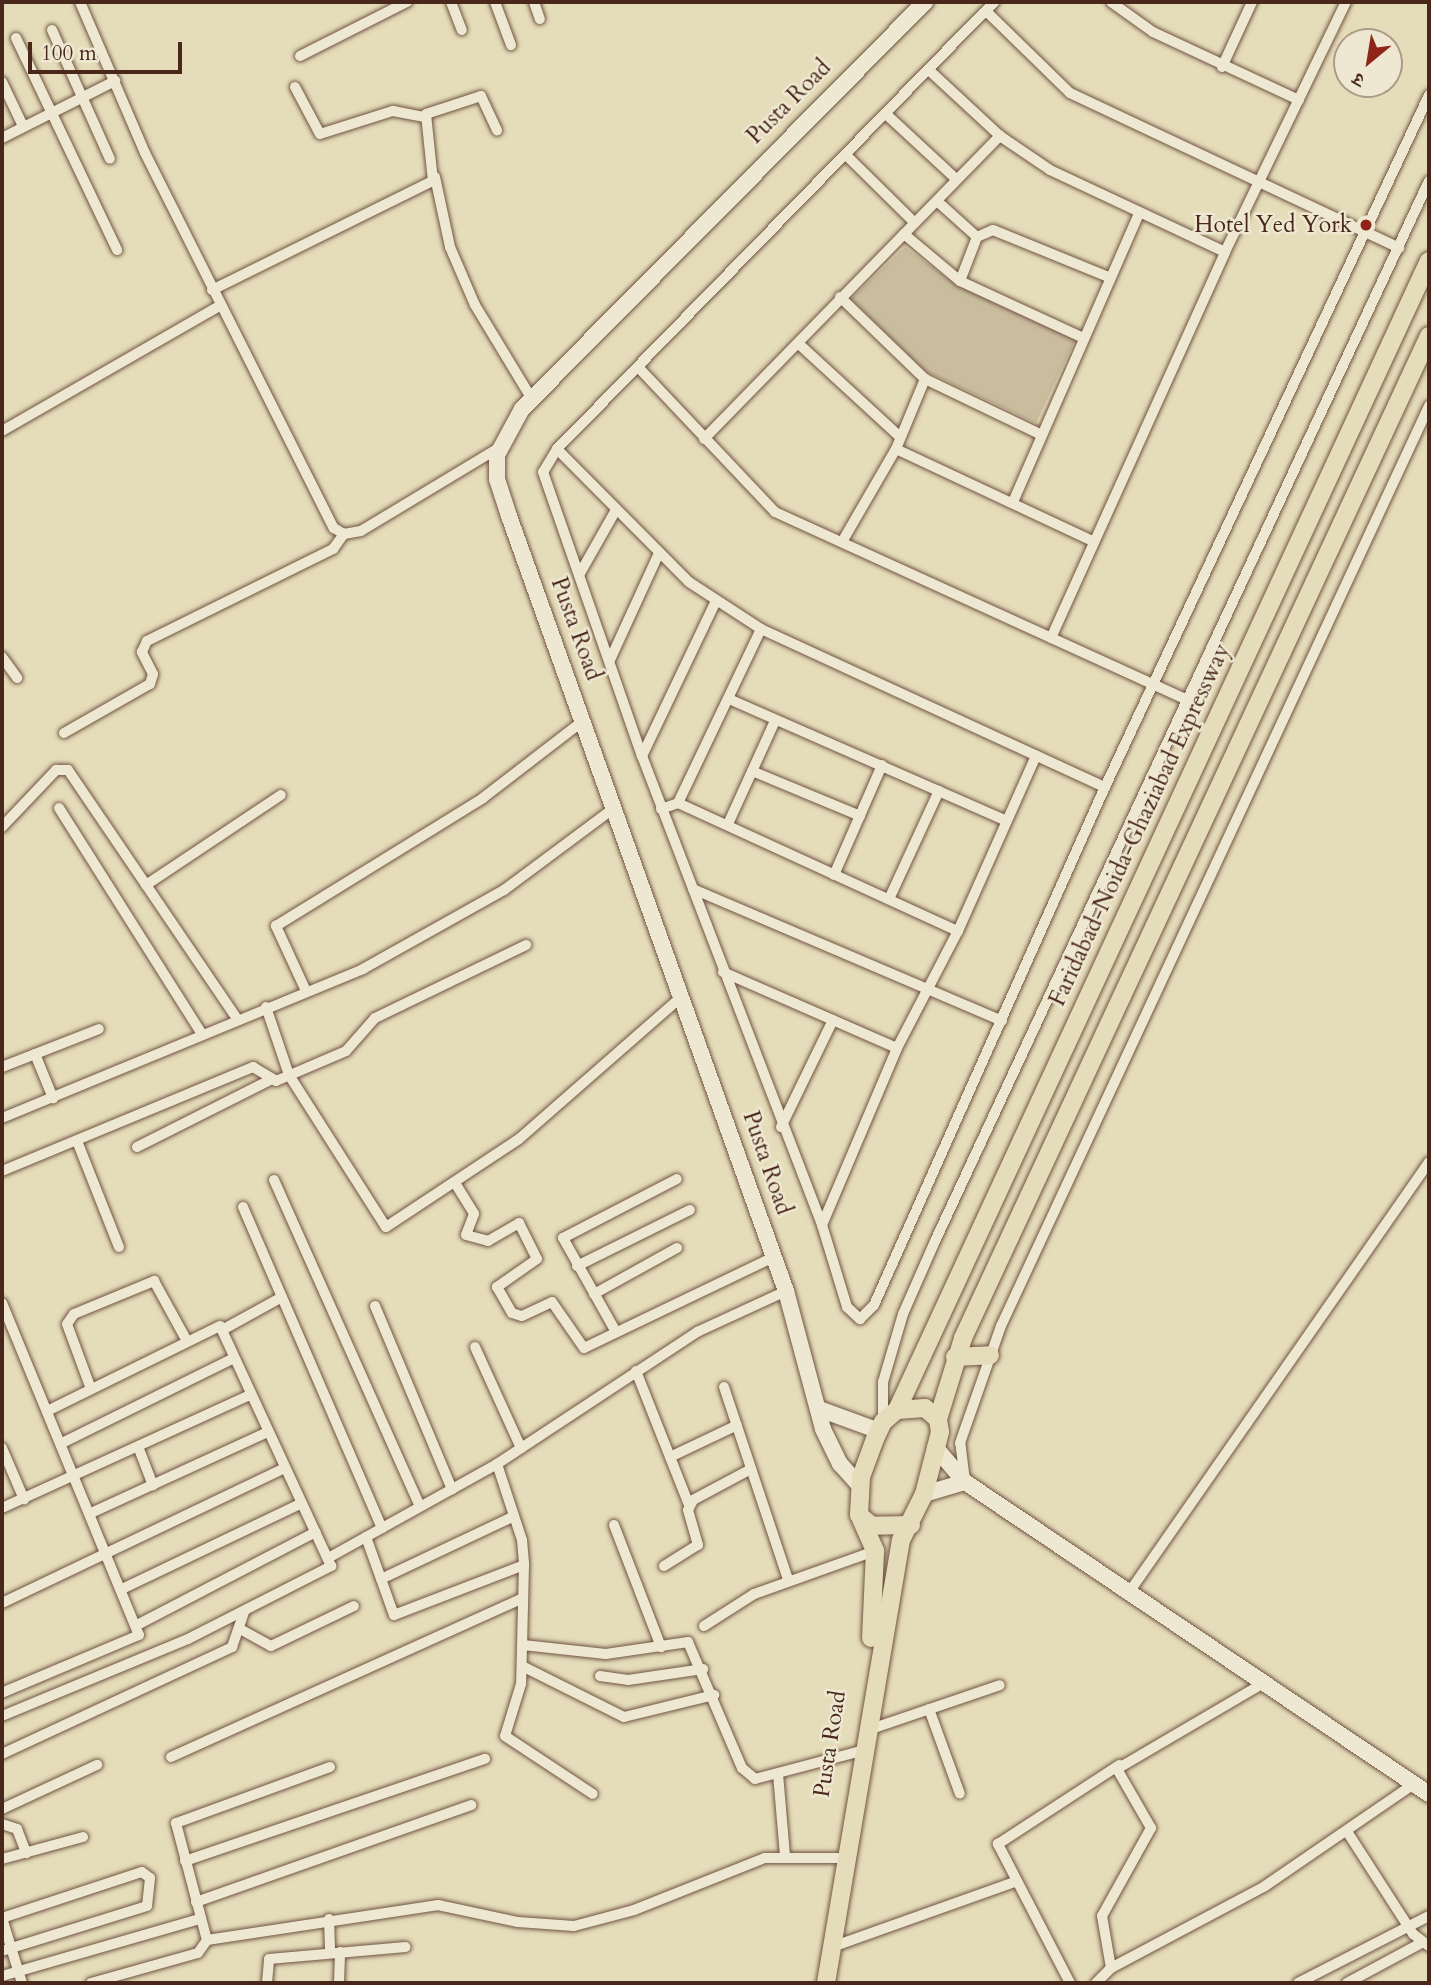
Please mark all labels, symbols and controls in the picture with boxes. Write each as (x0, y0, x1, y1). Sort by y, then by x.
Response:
scale bar (32, 28, 186, 72)
north arrow (1333, 28, 1403, 98)
text: 100 m (41, 39, 97, 68)
street label: Pusta Road (741, 54, 837, 150)
text: उ (1348, 66, 1369, 93)
place label: Hotel Yed York (1194, 211, 1352, 239)
marker: Hotel Yed York (1358, 217, 1374, 233)
street label: Pusta Road (545, 574, 607, 684)
street label: Faridabad-Noida-Ghaziabad Expressway (1044, 639, 1236, 1011)
street label: Pusta Road (736, 1108, 798, 1218)
street label: Pusta Road (808, 1689, 852, 1799)

